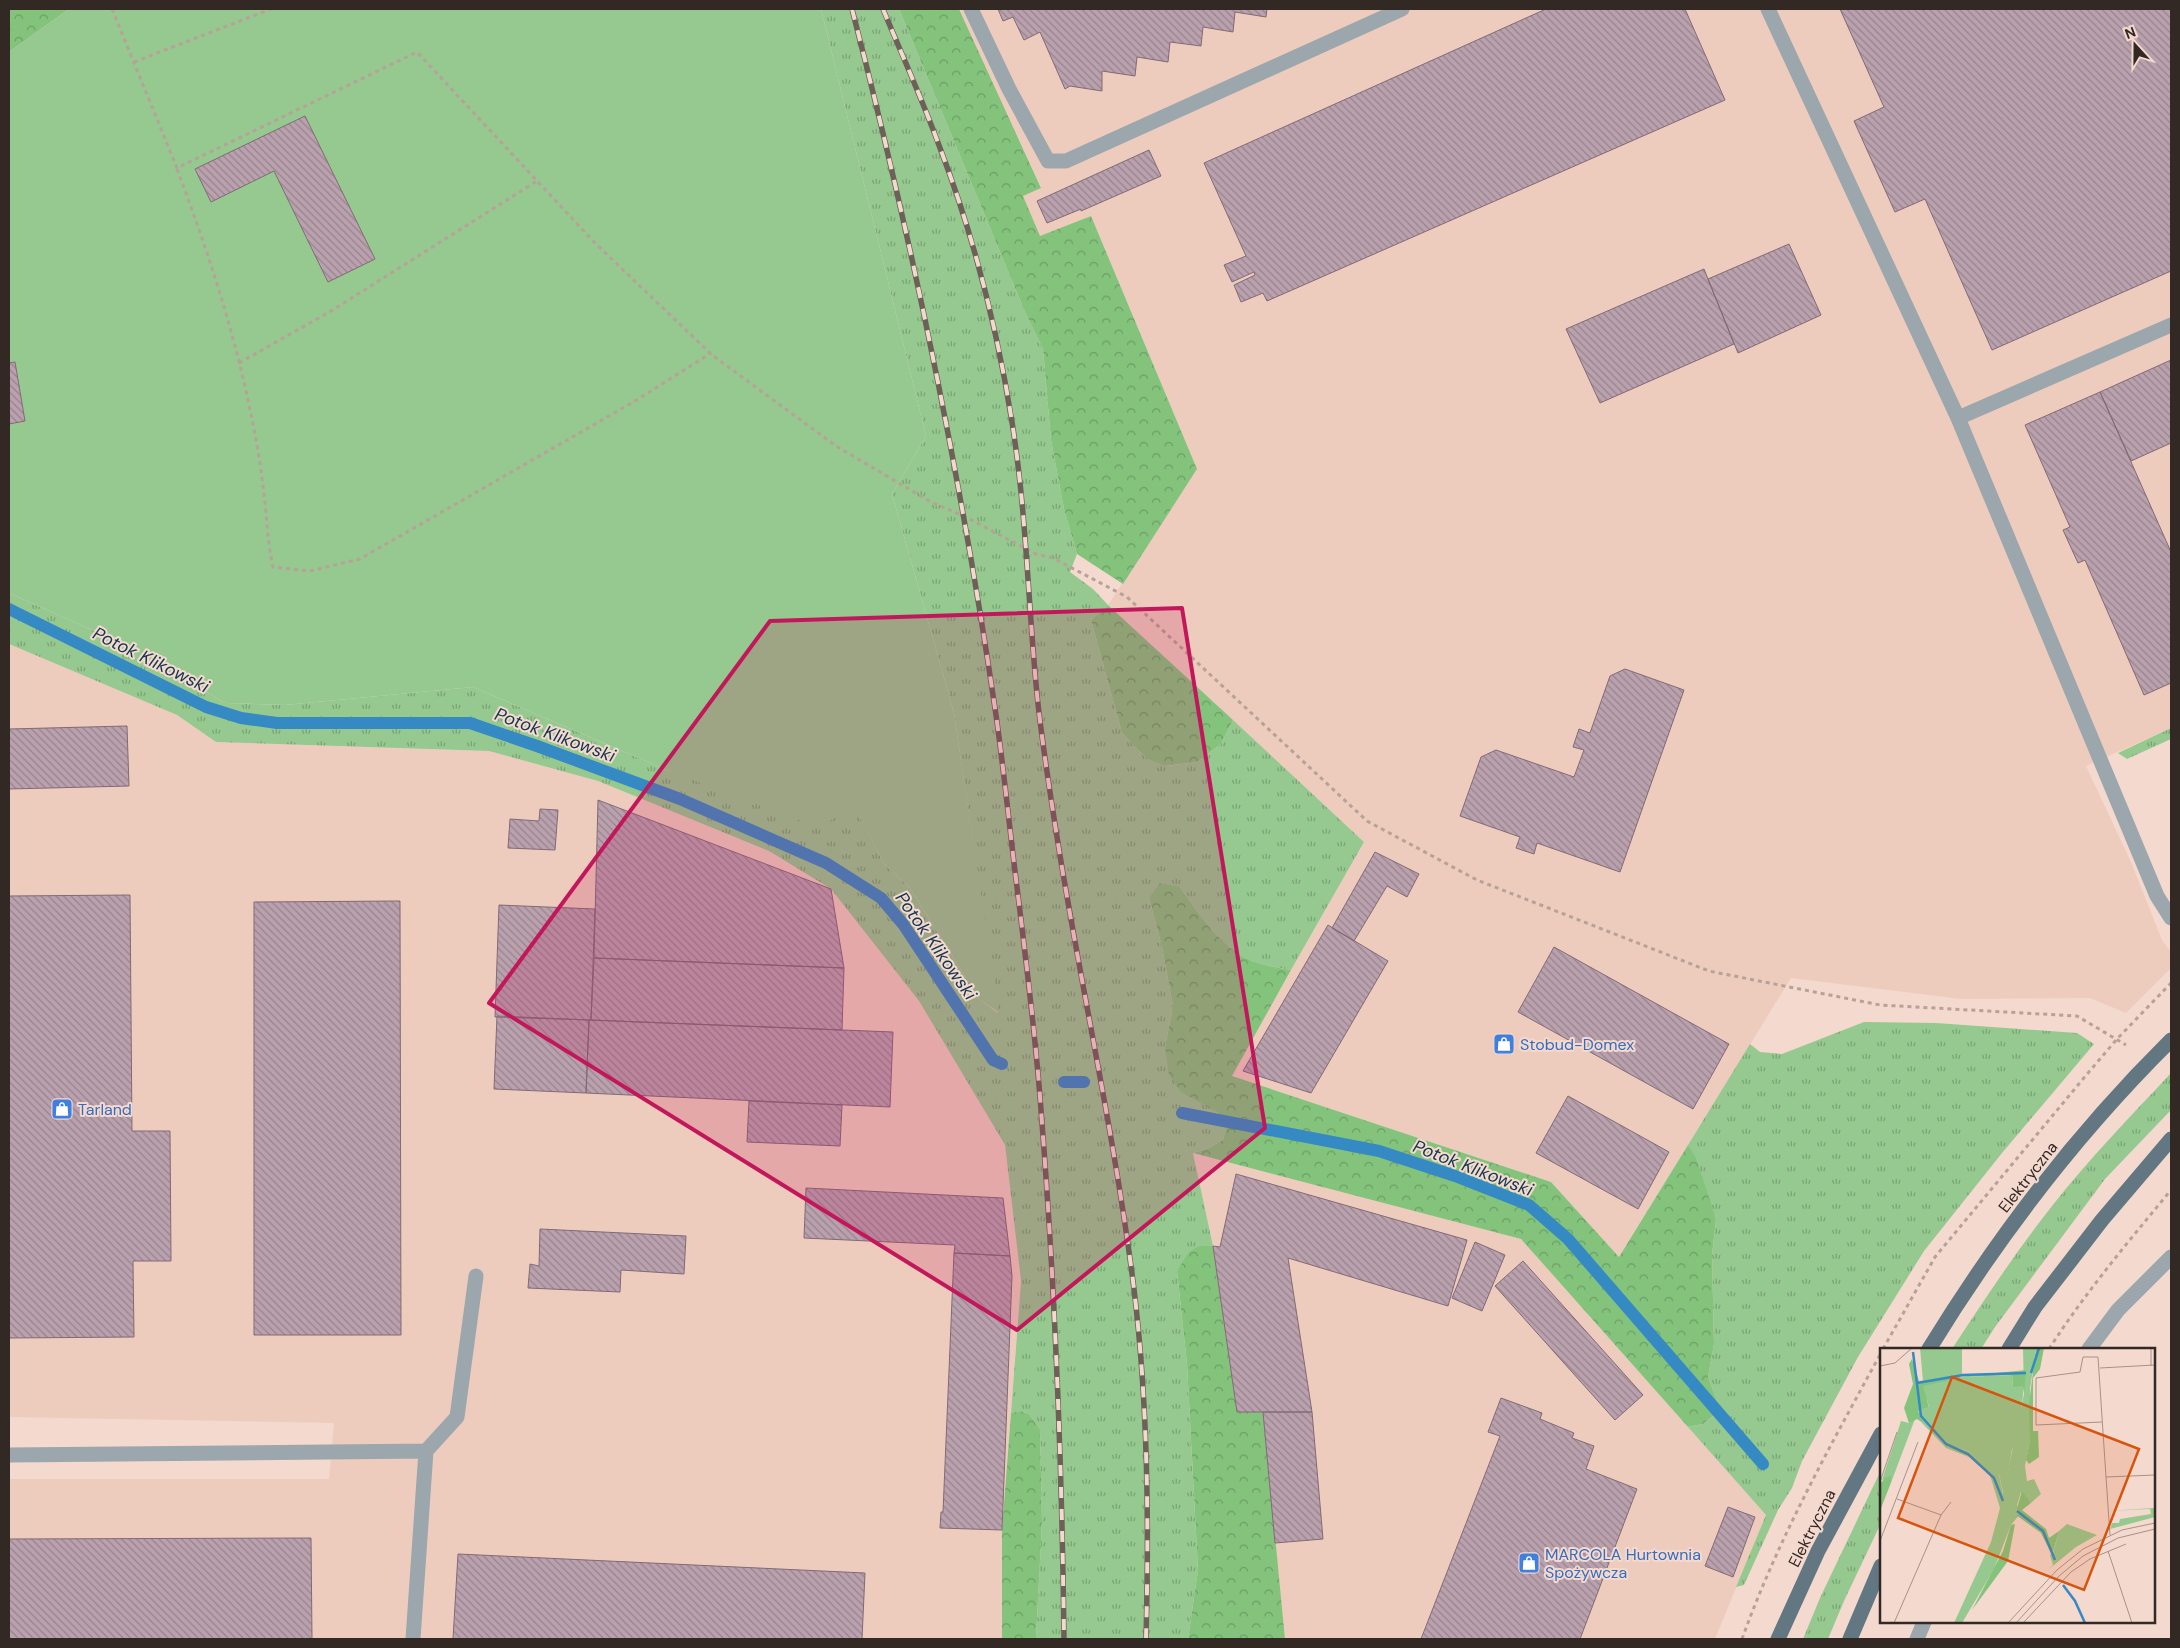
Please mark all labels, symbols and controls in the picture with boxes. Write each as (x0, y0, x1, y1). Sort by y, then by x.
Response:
north arrow (2110, 20, 2160, 70)
text: N (2122, 23, 2138, 43)
water label: Potok Klikowski (89, 621, 214, 699)
water label: Potok Klikowski (491, 702, 619, 768)
water label: Potok Klikowski (890, 887, 983, 1005)
shop icon: Stobud-Domex (1492, 1032, 1516, 1056)
place label: Stobud-Domex (1520, 1034, 1634, 1055)
shop icon: Tarland (50, 1097, 74, 1121)
place label: Tarland (78, 1099, 132, 1120)
water label: Potok Klikowski (1410, 1134, 1537, 1202)
street label: Elektryczna (1994, 1137, 2062, 1217)
inset map (1880, 1348, 2155, 1623)
street label: Elektryczna (1783, 1486, 1841, 1570)
place label: MARCOLA Hurtownia Spożywcza (1545, 1544, 1701, 1583)
shop icon: MARCOLA Hurtownia Spożywcza (1517, 1551, 1541, 1575)

